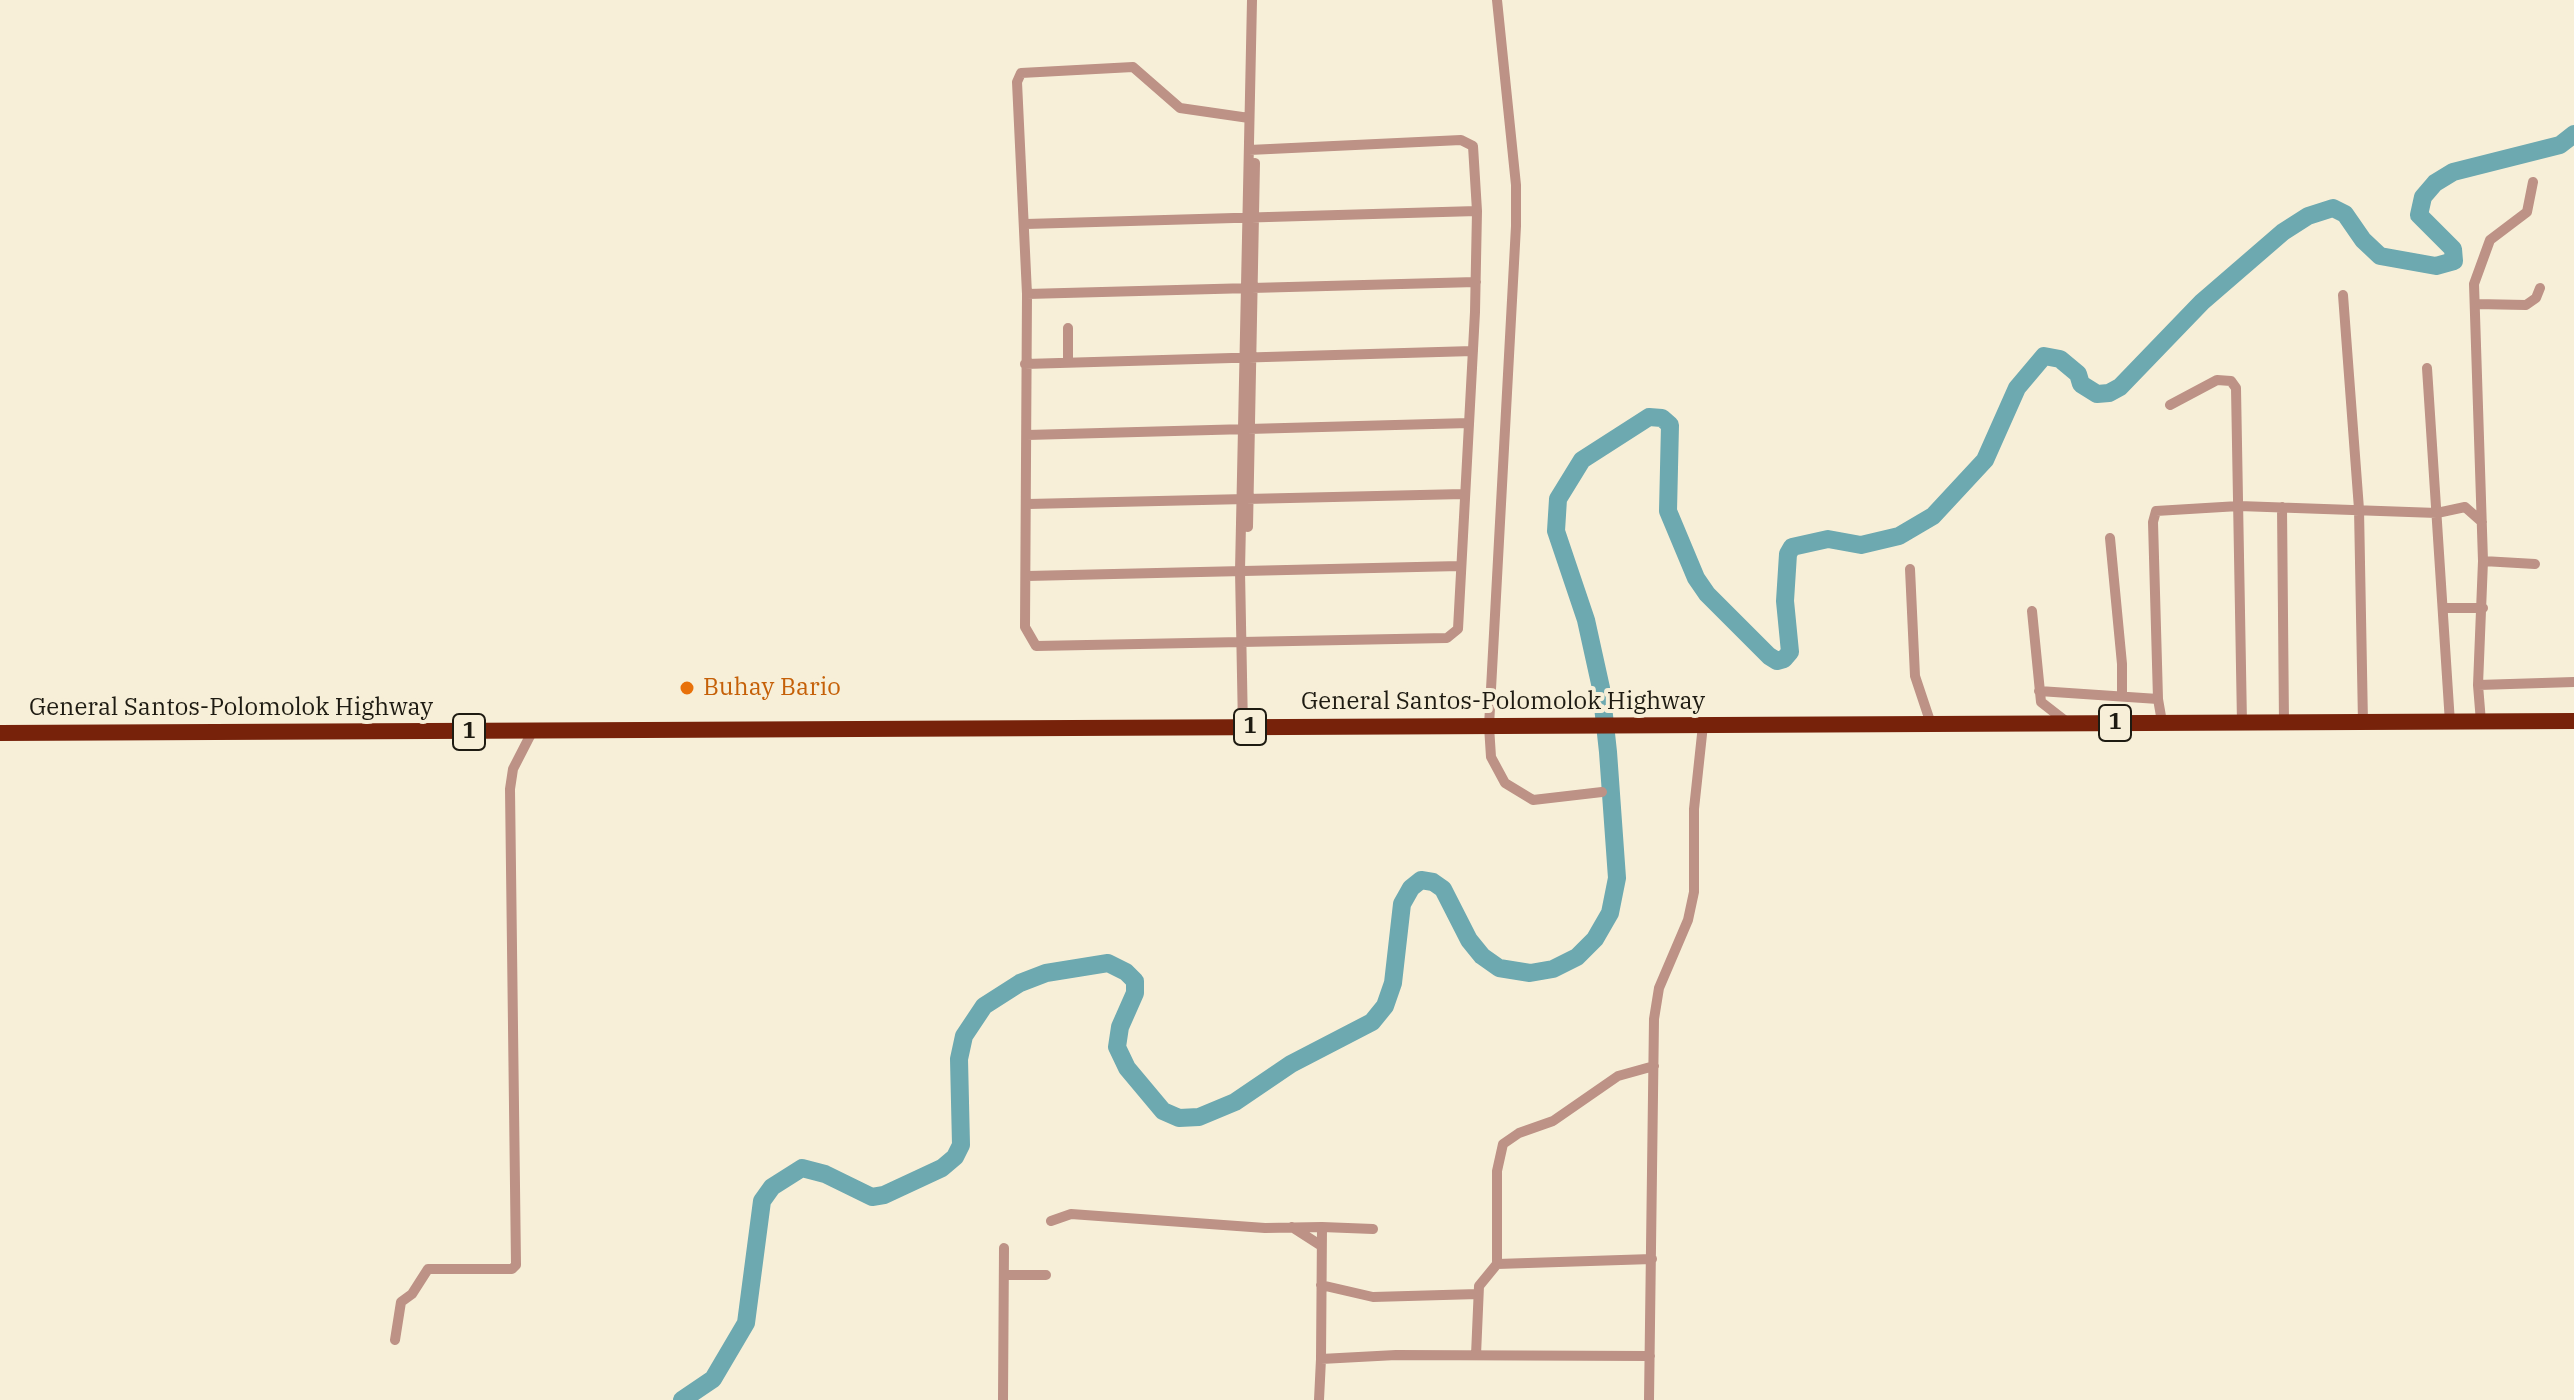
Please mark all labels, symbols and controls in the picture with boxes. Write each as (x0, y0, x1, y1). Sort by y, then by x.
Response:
place label: Buhay Bario (703, 674, 841, 702)
marker: Buhay Bario (678, 679, 696, 697)
street label: General Santos-Polomolok Highway (1301, 688, 1705, 716)
street label: General Santos-Polomolok Highway (29, 694, 433, 722)
road number: 1 (2099, 705, 2131, 741)
road number: 1 (1234, 709, 1266, 745)
road number: 1 (453, 714, 485, 750)

